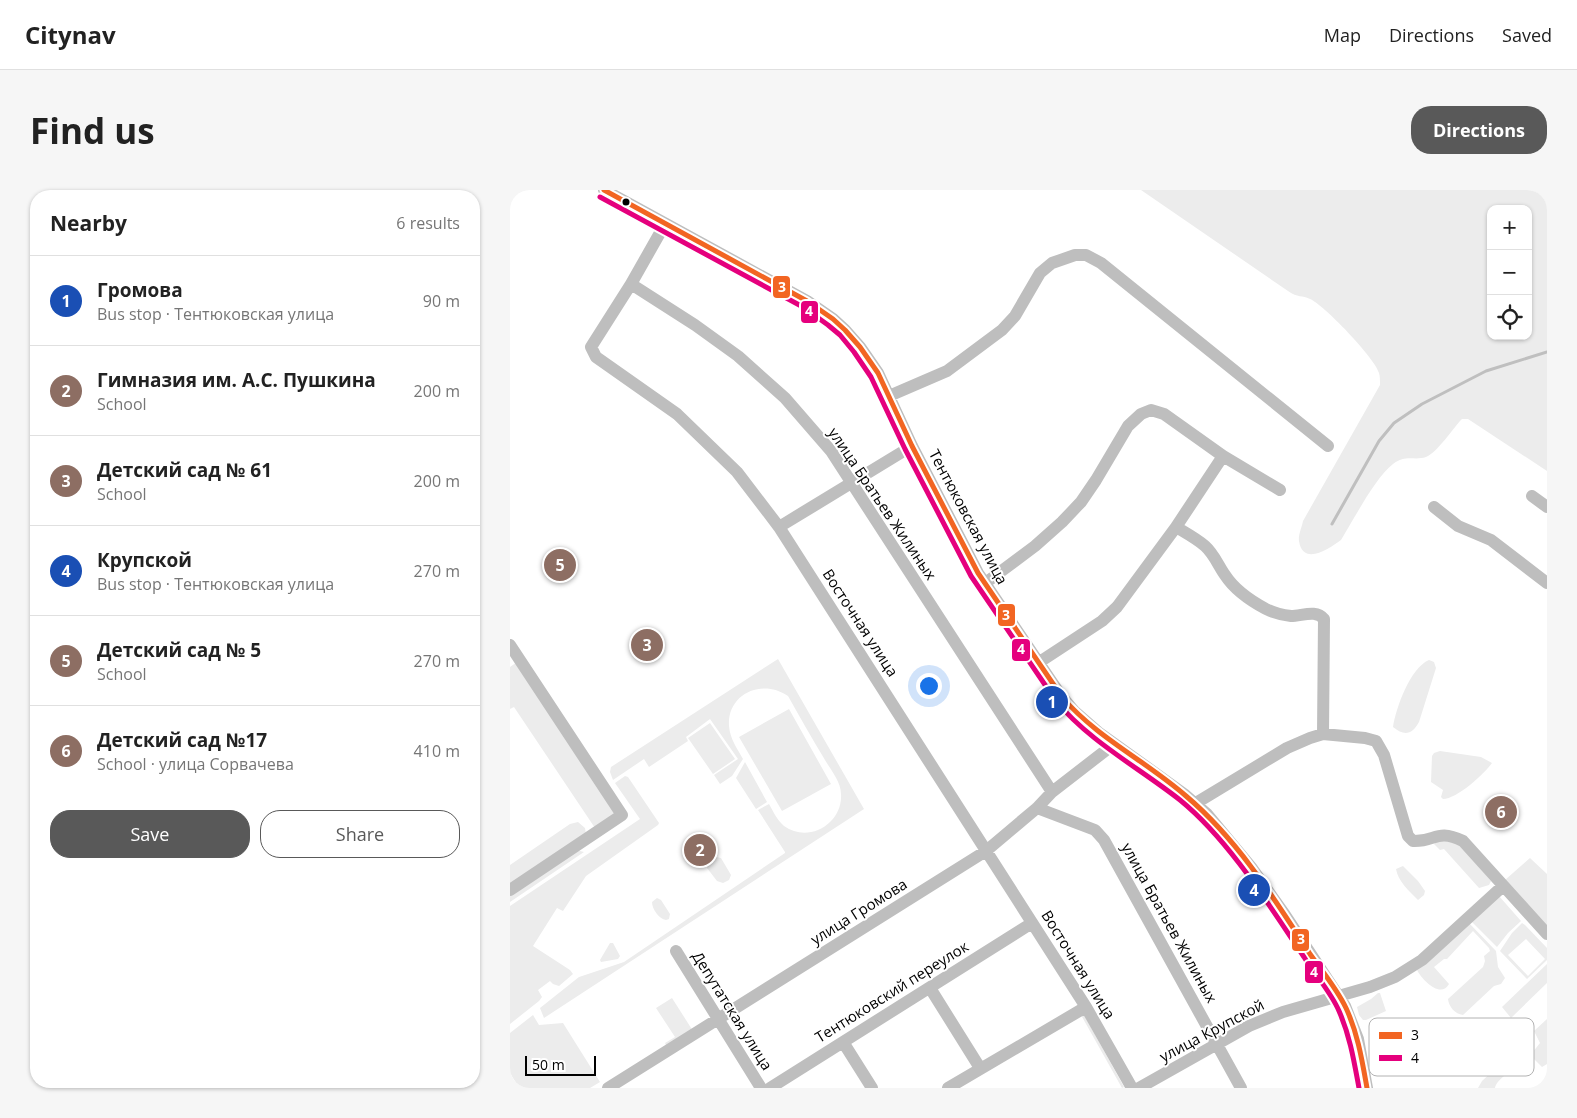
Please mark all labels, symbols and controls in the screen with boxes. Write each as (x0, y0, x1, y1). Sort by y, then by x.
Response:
text: Citynav (25, 18, 116, 51)
text: Map (1324, 23, 1361, 47)
text: Directions (1389, 23, 1474, 47)
text: Saved (1502, 23, 1552, 47)
button: Directions (1411, 106, 1547, 154)
text: Find us (30, 107, 155, 154)
unlabelled marker (621, 197, 631, 207)
map controls (1487, 205, 1532, 340)
button: + (1487, 205, 1532, 250)
text: Nearby (50, 209, 127, 237)
text: 6 results (396, 212, 460, 234)
button: − (1487, 250, 1532, 295)
line badge: 3 (772, 275, 791, 299)
text: Громова (97, 277, 183, 303)
text: 3 (778, 277, 786, 296)
text: 1 (61, 290, 71, 312)
text: 90 m (423, 290, 460, 312)
button: locate (1487, 295, 1532, 340)
line badge: 4 (800, 300, 819, 324)
text: 4 (805, 301, 813, 320)
text: Bus stop · Тентюковская улица (97, 303, 334, 325)
text: Гимназия им. А.С. Пушкина (97, 367, 376, 393)
text: 2 (61, 380, 71, 402)
text: 200 m (414, 380, 460, 402)
text: School (97, 393, 147, 415)
street label: улица Братьев Жилиных (824, 423, 942, 584)
street label: Тентюковская улица (925, 446, 1013, 587)
text: Детский сад № 61 (97, 457, 272, 483)
text: 3 (61, 470, 71, 492)
text: 200 m (414, 470, 460, 492)
text: School (97, 483, 147, 505)
pin: 5 (544, 546, 576, 584)
text: Крупской (97, 547, 192, 573)
text: 4 (61, 560, 71, 582)
text: 270 m (414, 560, 460, 582)
street label: Восточная улица (819, 565, 903, 680)
text: Bus stop · Тентюковская улица (97, 573, 334, 595)
line badge: 3 (997, 603, 1016, 627)
text: 3 (1002, 605, 1010, 624)
pin: 3 (631, 626, 663, 664)
text: Детский сад № 5 (97, 637, 261, 663)
line badge: 4 (1011, 638, 1031, 662)
text: 4 (1017, 639, 1025, 658)
text: 5 (61, 650, 71, 672)
text: 270 m (414, 650, 460, 672)
text: School (97, 663, 147, 685)
your location (916, 673, 942, 699)
pin: 1 (1036, 683, 1068, 721)
text: Детский сад №17 (97, 727, 267, 753)
text: 6 (61, 740, 71, 762)
text: 410 m (414, 740, 460, 762)
text: School · улица Сорвачева (97, 753, 294, 775)
pin: 6 (1485, 793, 1517, 831)
button: Save (50, 810, 250, 858)
button: Share (260, 810, 460, 858)
pin: 2 (684, 831, 716, 869)
street label: улица Братьев Жилиных (1118, 839, 1222, 1006)
pin: 4 (1238, 871, 1270, 909)
street label: улица Громова (806, 873, 911, 949)
street label: Восточная улица (1037, 906, 1120, 1023)
line badge: 3 (1291, 928, 1310, 952)
text: 3 (1297, 929, 1305, 948)
street label: Тентюковский переулок (811, 936, 972, 1047)
street label: Депутатская улица (688, 947, 778, 1074)
line badge: 4 (1304, 960, 1324, 984)
text: 4 (1310, 962, 1318, 981)
street label: улица Крупской (1156, 994, 1267, 1066)
legend (1369, 1018, 1534, 1076)
text: 3 (1411, 1025, 1419, 1044)
text: 4 (1411, 1048, 1419, 1067)
scale bar (525, 1053, 596, 1076)
text: 50 m (532, 1055, 565, 1074)

